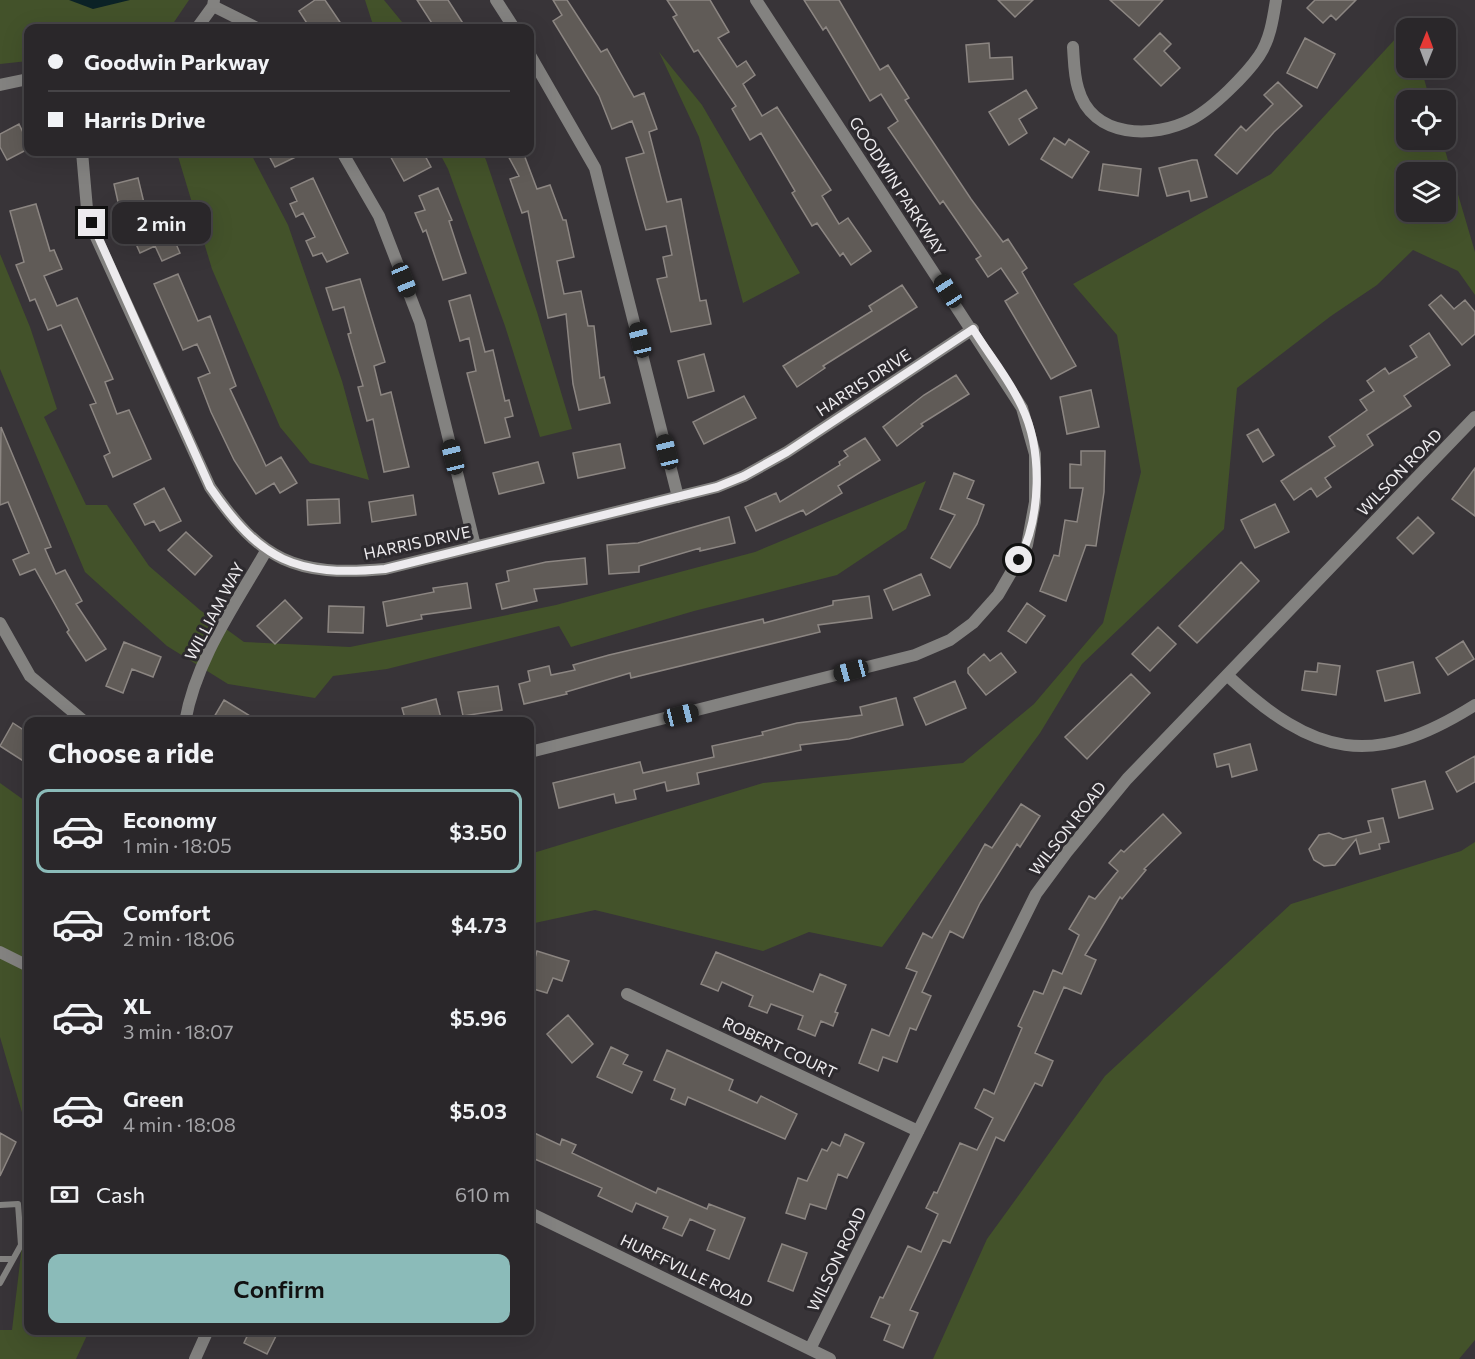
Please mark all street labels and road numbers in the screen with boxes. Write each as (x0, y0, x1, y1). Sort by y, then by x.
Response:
street label: GOODWIN PARKWAY (846, 113, 950, 260)
street label: HARRIS DRIVE (812, 344, 914, 420)
street label: WILSON ROAD (1353, 425, 1445, 519)
street label: HARRIS DRIVE (362, 521, 472, 563)
street label: WILLIAM WAY (180, 558, 248, 663)
street label: WILSON ROAD (1025, 777, 1109, 879)
street label: ROBERT COURT (720, 1012, 840, 1082)
street label: WILSON ROAD (803, 1204, 869, 1314)
street label: HURFFVILLE ROAD (618, 1230, 756, 1310)

